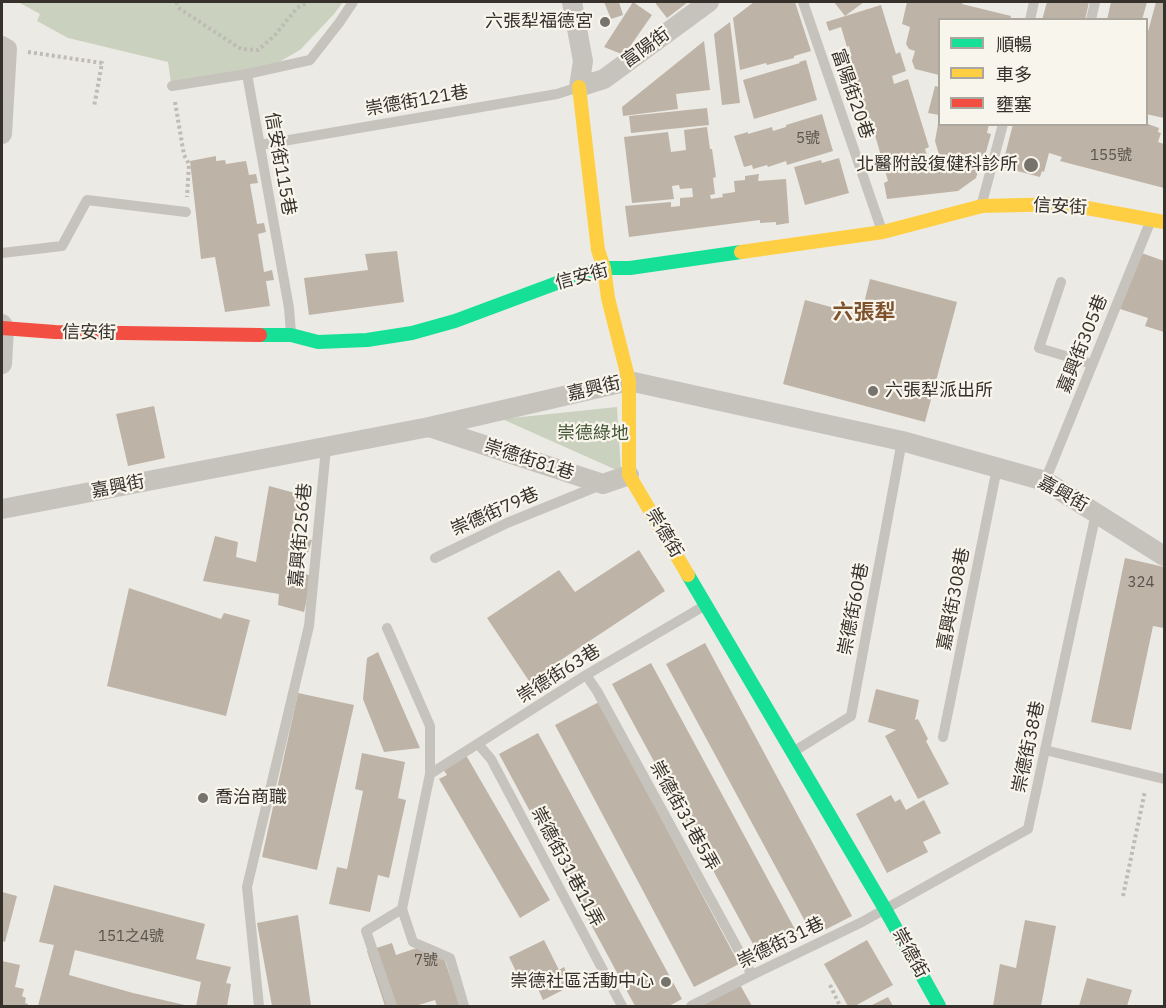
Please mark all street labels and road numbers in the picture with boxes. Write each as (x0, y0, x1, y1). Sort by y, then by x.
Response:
street label: 富陽街 (618, 23, 674, 73)
street label: 富陽街20巷 (827, 46, 877, 142)
street label: 崇德街121巷 (364, 81, 470, 121)
street label: 信安街115巷 (260, 111, 300, 217)
street label: 信安街 (1032, 195, 1088, 219)
street label: 信安街 (553, 260, 611, 294)
street label: 嘉興街305巷 (1053, 292, 1113, 396)
street label: 信安街 (62, 322, 116, 344)
street label: 嘉興街 (565, 372, 623, 406)
street label: 崇德街81巷 (481, 435, 577, 485)
street label: 嘉興街 (89, 471, 147, 503)
street label: 嘉興街 (1034, 471, 1092, 517)
street label: 嘉興街256巷 (286, 482, 316, 588)
street label: 崇德街79巷 (448, 483, 542, 541)
street label: 崇德街 (641, 504, 687, 562)
street label: 嘉興街308巷 (933, 546, 975, 652)
street label: 崇德街60巷 (834, 561, 874, 657)
street label: 崇德街63巷 (514, 640, 604, 708)
street label: 崇德街38巷 (1009, 699, 1049, 795)
street label: 崇德街31巷5弄 (645, 757, 723, 875)
street label: 崇德街31巷11弄 (526, 803, 608, 931)
street label: 崇德街31巷 (734, 913, 828, 973)
street label: 崇德街 (887, 924, 933, 982)

